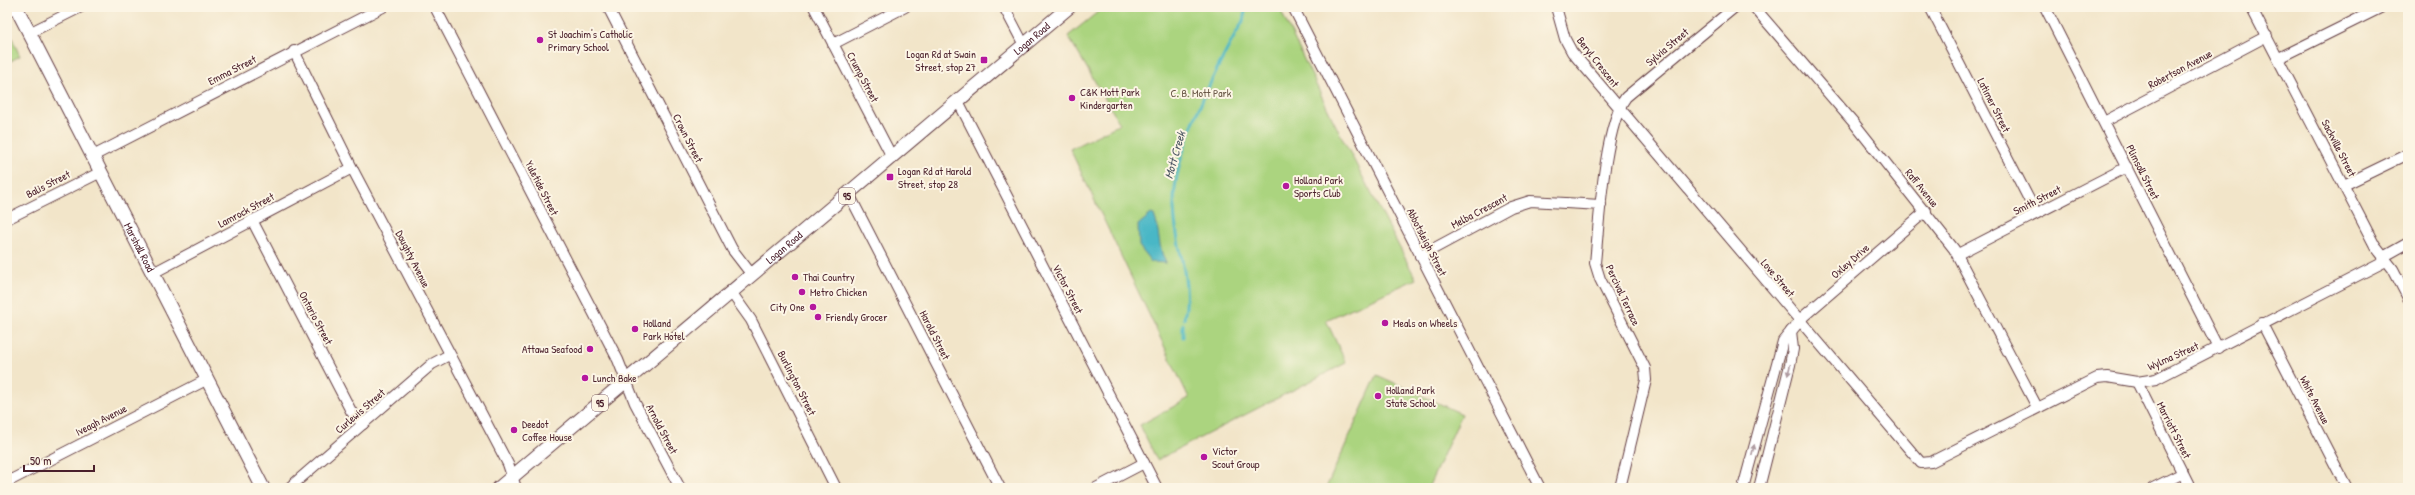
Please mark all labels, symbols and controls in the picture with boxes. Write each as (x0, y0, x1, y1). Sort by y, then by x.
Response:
street label: Logan Road (1011, 19, 1053, 58)
street label: Sylvia Street (1643, 25, 1692, 69)
place label: St Joachim's Catholic Primary School (548, 27, 633, 54)
street label: Beryl Crescent (1574, 34, 1622, 90)
marker: St Joachim's Catholic Primary School (535, 35, 545, 45)
street label: Robertson Avenue (2146, 46, 2215, 92)
place label: Logan Rd at Swain Street, stop 27 (906, 47, 976, 74)
street label: Crump Street (844, 49, 882, 105)
street label: Emma Street (206, 52, 259, 88)
marker: Logan Rd at Swain Street, stop 27 (979, 55, 989, 65)
street label: Latimer Street (1974, 76, 2014, 135)
place label: C&K Mott Park Kindergarten (1080, 85, 1140, 112)
park label: C. B. Mott Park (1171, 86, 1232, 100)
marker: C&K Mott Park Kindergarten (1067, 93, 1077, 103)
street label: Crown Street (670, 111, 706, 165)
street label: Sackville Street (2319, 117, 2359, 179)
water label: Mott Creek (1160, 128, 1190, 181)
street label: Plimsoll Street (2123, 142, 2163, 202)
street label: Yuletide Street (522, 158, 562, 218)
place label: Logan Rd at Harold Street, stop 28 (898, 164, 972, 191)
street label: Raff Avenue (1902, 166, 1942, 211)
street label: Balis Street (24, 167, 73, 201)
marker: Logan Rd at Harold Street, stop 28 (885, 172, 895, 182)
place label: Holland Park Sports Club (1294, 173, 1343, 200)
marker: Holland Park Sports Club (1281, 181, 1291, 191)
street label: Smith Street (2011, 182, 2063, 218)
road number: 95 (839, 188, 855, 204)
street label: Lamrock Street (216, 189, 277, 231)
street label: Melba Crescent (1449, 190, 1510, 232)
street label: Abbotsleigh Street (1404, 206, 1450, 278)
street label: Marshall Road (121, 220, 158, 275)
street label: Doughty Avenue (393, 228, 434, 291)
street label: Logan Road (763, 228, 806, 267)
street label: Oxley Drive (1828, 240, 1873, 281)
street label: Love Street (1758, 256, 1798, 300)
street label: Victor Street (1050, 262, 1086, 316)
street label: Percival Terrace (1603, 262, 1644, 328)
place label: Thai Country (803, 270, 855, 284)
marker: Thai Country (790, 272, 800, 282)
place label: Metro Chicken (810, 285, 867, 299)
marker: Metro Chicken (797, 287, 807, 297)
street label: Ontario Street (296, 289, 336, 347)
place label: City One (770, 300, 806, 314)
marker: City One (808, 302, 818, 312)
street label: Harold Street (917, 308, 953, 362)
place label: Friendly Grocer (825, 310, 888, 324)
marker: Friendly Grocer (813, 312, 823, 322)
place label: Holland Park Hotel (643, 316, 685, 343)
place label: Meals on Wheels (1393, 316, 1457, 330)
marker: Meals on Wheels (1380, 318, 1390, 328)
marker: Holland Park Hotel (630, 324, 640, 334)
street label: Wylma Street (2145, 338, 2201, 373)
place label: Attawa Seafood (522, 342, 583, 356)
marker: Attawa Seafood (585, 344, 595, 354)
street label: Burlington Street (775, 348, 819, 418)
one-way arrow (1785, 363, 1791, 376)
place label: Lunch Bake (593, 371, 637, 385)
marker: Lunch Bake (580, 373, 590, 383)
street label: White Avenue (2297, 373, 2333, 427)
place label: Holland Park State School (1386, 383, 1436, 410)
street label: Curlewis Street (332, 385, 388, 437)
marker: Holland Park State School (1373, 391, 1383, 401)
road number: 95 (592, 395, 608, 411)
street label: Marriott Street (2154, 399, 2194, 461)
street label: Iveagh Avenue (73, 401, 130, 439)
street label: Arnold Street (643, 402, 681, 456)
place label: Deedot Coffee House (522, 417, 573, 444)
marker: Deedot Coffee House (509, 425, 519, 435)
place label: Victor Scout Group (1212, 444, 1260, 471)
one-way arrow (1750, 444, 1756, 456)
scale bar (24, 447, 94, 473)
text: 50 m (30, 452, 51, 469)
marker: Victor Scout Group (1199, 452, 1209, 462)

